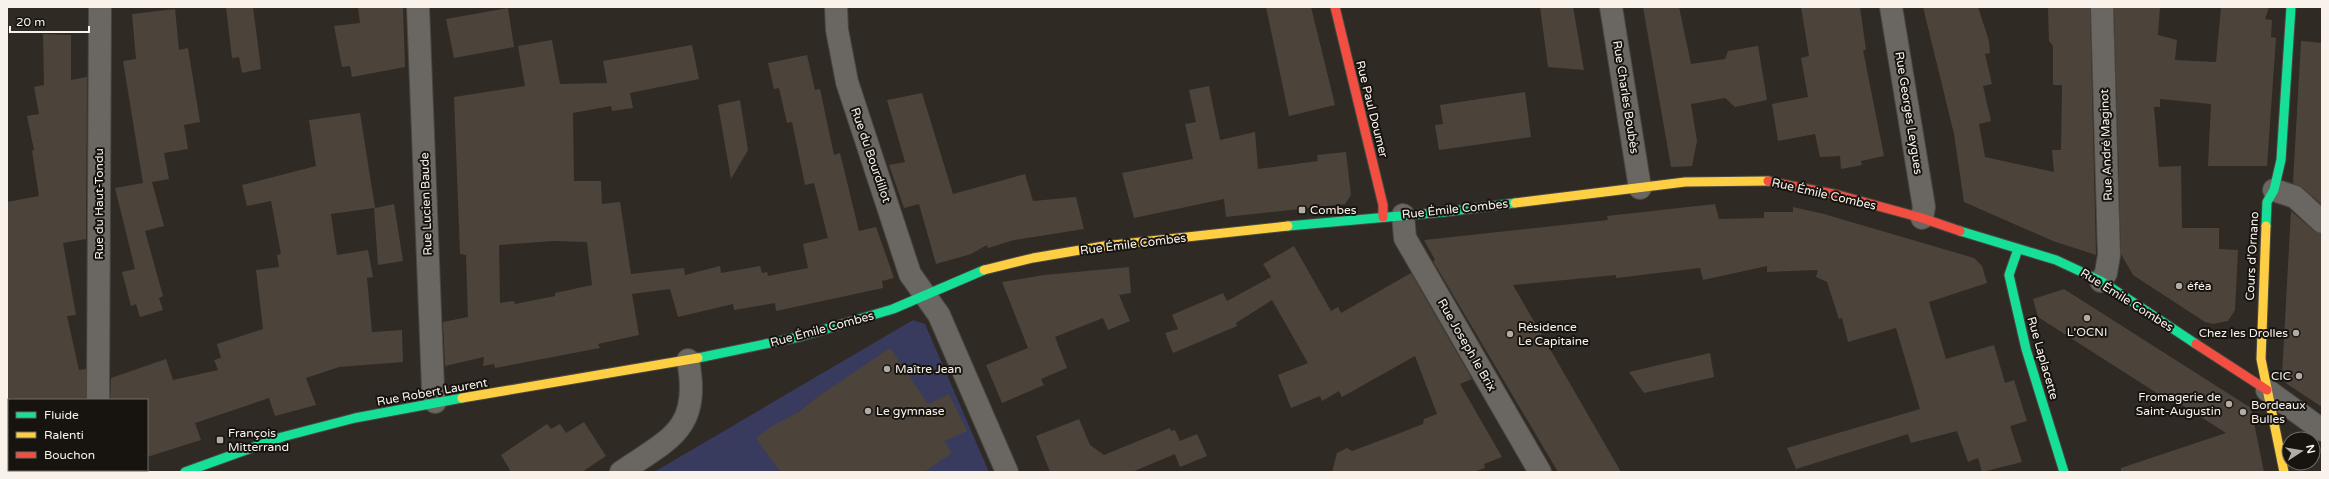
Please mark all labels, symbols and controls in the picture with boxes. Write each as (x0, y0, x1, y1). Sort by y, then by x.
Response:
scale bar (10, 8, 89, 34)
text: 20 m (16, 15, 45, 29)
street label: Rue Charles Boubès (1610, 39, 1642, 155)
street label: Rue Georges Leygues (1892, 51, 1926, 176)
street label: Rue Paul Doumer (1353, 59, 1391, 159)
street label: Rue André Maginot (2097, 88, 2115, 201)
street label: Rue du Bourdillot (848, 106, 894, 205)
street label: Rue du Haut-Tondu (92, 148, 106, 260)
street label: Rue Lucien Baude (417, 152, 435, 256)
street label: Rue Émile Combes (1770, 175, 1878, 213)
street label: Rue Émile Combes (1401, 196, 1509, 222)
place label: Combes (1310, 203, 1357, 217)
marker: Combes (1297, 205, 1307, 215)
street label: Cours d'Ornano (2243, 211, 2261, 301)
street label: Rue Émile Combes (1079, 231, 1187, 257)
street label: Rue Émile Combes (2078, 266, 2176, 334)
place label: éféa (2187, 279, 2212, 293)
marker: éféa (2174, 281, 2184, 291)
street label: Rue Joseph le Brix (1435, 296, 1499, 394)
street label: Rue Émile Combes (769, 308, 876, 350)
marker: L'OCNI (2082, 313, 2092, 323)
street label: Rue Laplacette (2024, 315, 2062, 401)
place label: Résidence Le Capitaine (1518, 320, 1589, 348)
place label: L'OCNI (2067, 325, 2107, 339)
place label: Chez les Drolles (2199, 326, 2288, 340)
marker: Chez les Drolles (2291, 328, 2301, 338)
marker: Résidence Le Capitaine (1505, 329, 1515, 339)
place label: Maître Jean (895, 362, 962, 376)
marker: Maître Jean (882, 364, 892, 374)
place label: CIC (2271, 369, 2291, 383)
marker: CIC (2294, 371, 2304, 381)
street label: Rue Robert Laurent (376, 375, 489, 409)
place label: Fromagerie de Saint-Augustin (2136, 390, 2221, 418)
place label: Bordeaux Bulles (2251, 398, 2306, 426)
legend (8, 399, 148, 471)
marker: Fromagerie de Saint-Augustin (2224, 399, 2234, 409)
place label: Le gymnase (876, 404, 945, 418)
marker: Le gymnase (863, 406, 873, 416)
marker: Bordeaux Bulles (2238, 407, 2248, 417)
text: Fluide (44, 408, 79, 422)
place label: François Mitterrand (228, 426, 289, 454)
text: Ralenti (44, 428, 84, 442)
north arrow (2281, 431, 2321, 471)
marker: François Mitterrand (215, 435, 225, 445)
text: N (2303, 443, 2318, 455)
text: Bouchon (44, 448, 95, 462)

